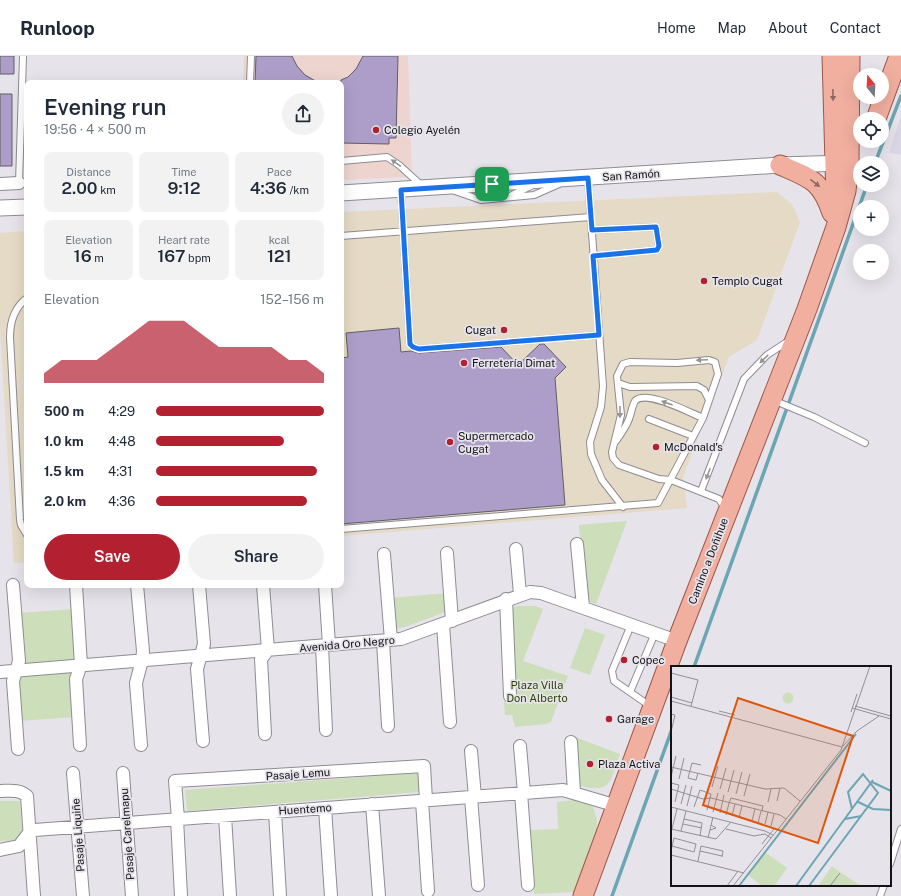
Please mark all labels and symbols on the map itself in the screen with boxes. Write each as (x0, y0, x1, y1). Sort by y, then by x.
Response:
north arrow (853, 68, 889, 104)
one-way arrow (830, 89, 836, 102)
place label: Colegio Ayelén (384, 124, 460, 136)
marker: Colegio Ayelén (371, 125, 381, 135)
one-way arrow (391, 159, 401, 167)
pin (475, 167, 509, 201)
street label: San Ramón (602, 167, 660, 183)
one-way arrow (810, 178, 821, 187)
place label: Templo Cugat (712, 275, 783, 287)
marker: Templo Cugat (699, 276, 709, 286)
place label: Cugat (465, 324, 496, 336)
marker: Cugat (499, 325, 509, 335)
one-way arrow (759, 354, 769, 364)
place label: Ferretería Dimat (472, 357, 555, 369)
one-way arrow (696, 357, 708, 364)
marker: Ferretería Dimat (459, 358, 469, 368)
one-way arrow (660, 400, 672, 406)
one-way arrow (617, 406, 623, 419)
place label: Supermercado Cugat (458, 430, 534, 455)
marker: Supermercado Cugat (445, 437, 455, 447)
place label: McDonald's (664, 441, 723, 453)
marker: McDonald's (651, 442, 661, 452)
one-way arrow (705, 469, 711, 481)
street label: Camino a Doñihue (686, 516, 730, 606)
street label: Avenida Oro Negro (299, 634, 395, 654)
place label: Copec (632, 654, 665, 666)
marker: Copec (619, 655, 629, 665)
inset map (671, 666, 891, 886)
park label: Plaza Villa Don Alberto (506, 679, 568, 704)
place label: Garage (617, 713, 654, 725)
marker: Garage (604, 714, 614, 724)
place label: Plaza Activa (598, 758, 660, 770)
marker: Plaza Activa (585, 759, 595, 769)
street label: Pasaje Lemu (265, 766, 331, 782)
street label: Pasaje Carelmapu (118, 788, 136, 880)
street label: Pasaje Liquiñe (69, 798, 87, 872)
street label: Huentemo (278, 801, 332, 817)

